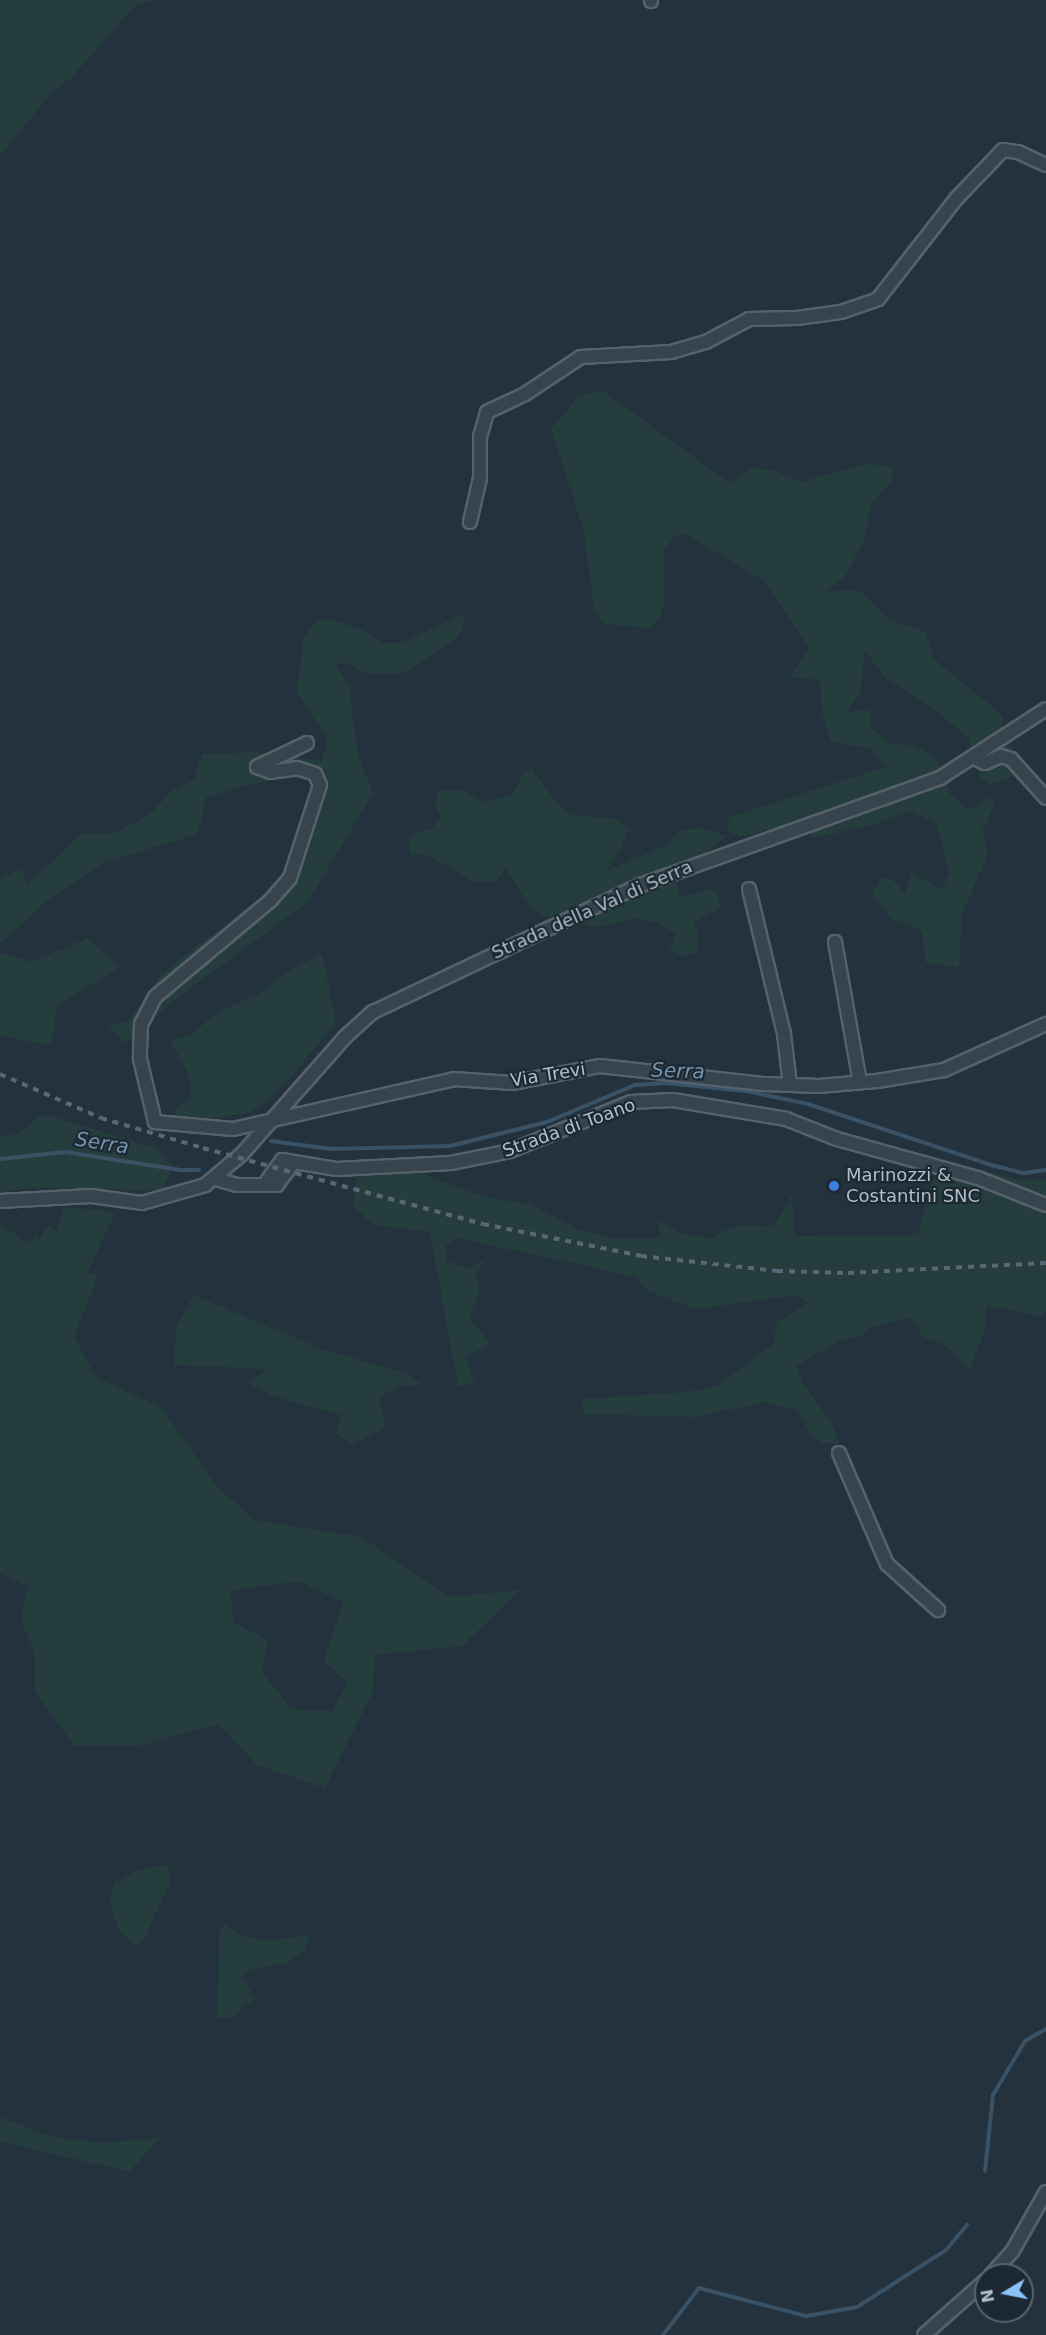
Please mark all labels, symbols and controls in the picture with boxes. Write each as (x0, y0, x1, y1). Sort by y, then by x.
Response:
street label: Strada della Val di Serra (488, 856, 696, 964)
street label: Via Trevi (509, 1058, 587, 1092)
water label: Serra (651, 1058, 705, 1084)
street label: Strada di Toano (500, 1094, 638, 1162)
water label: Serra (74, 1127, 130, 1159)
place label: Marinozzi & Costantini SNC (846, 1165, 980, 1208)
marker: Marinozzi & Costantini SNC (827, 1179, 841, 1193)
north arrow (974, 2263, 1034, 2323)
text: N (977, 2288, 998, 2304)

